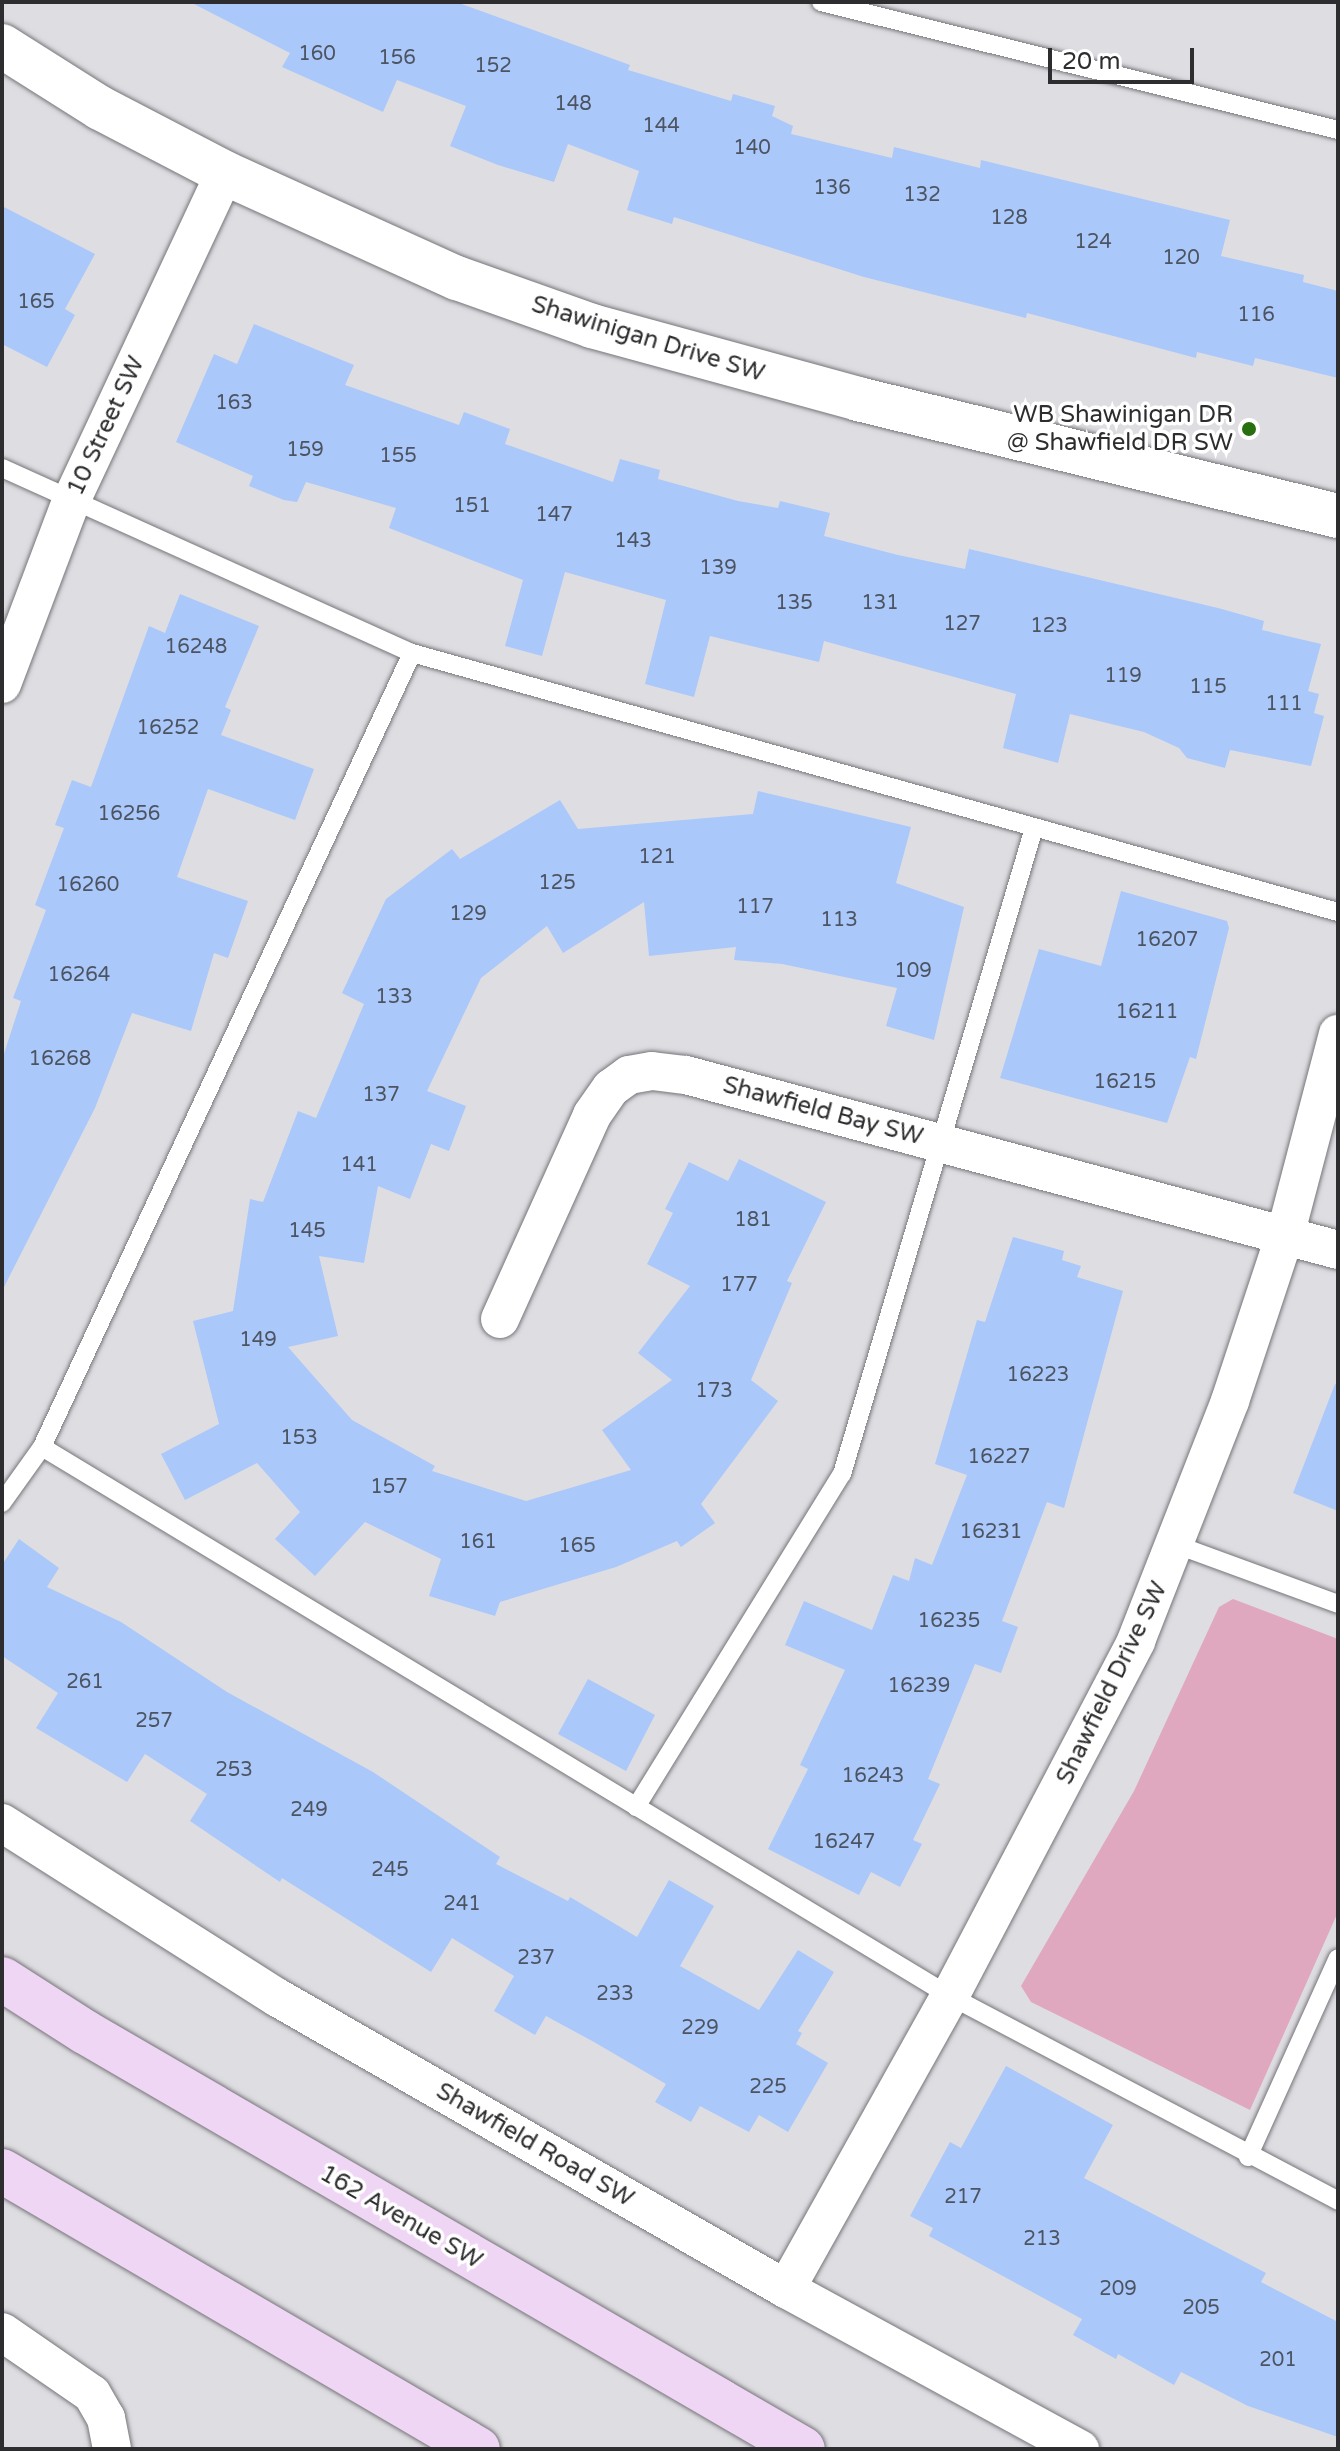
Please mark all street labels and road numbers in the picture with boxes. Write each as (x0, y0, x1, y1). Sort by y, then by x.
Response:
street label: Shawinigan Drive SW (528, 290, 768, 388)
street label: 10 Street SW (61, 352, 151, 500)
street label: Shawfield Bay SW (720, 1070, 926, 1152)
street label: Shawfield Drive SW (1050, 1577, 1174, 1789)
street label: Shawfield Road SW (431, 2077, 639, 2213)
street label: 162 Avenue SW (315, 2159, 487, 2275)

